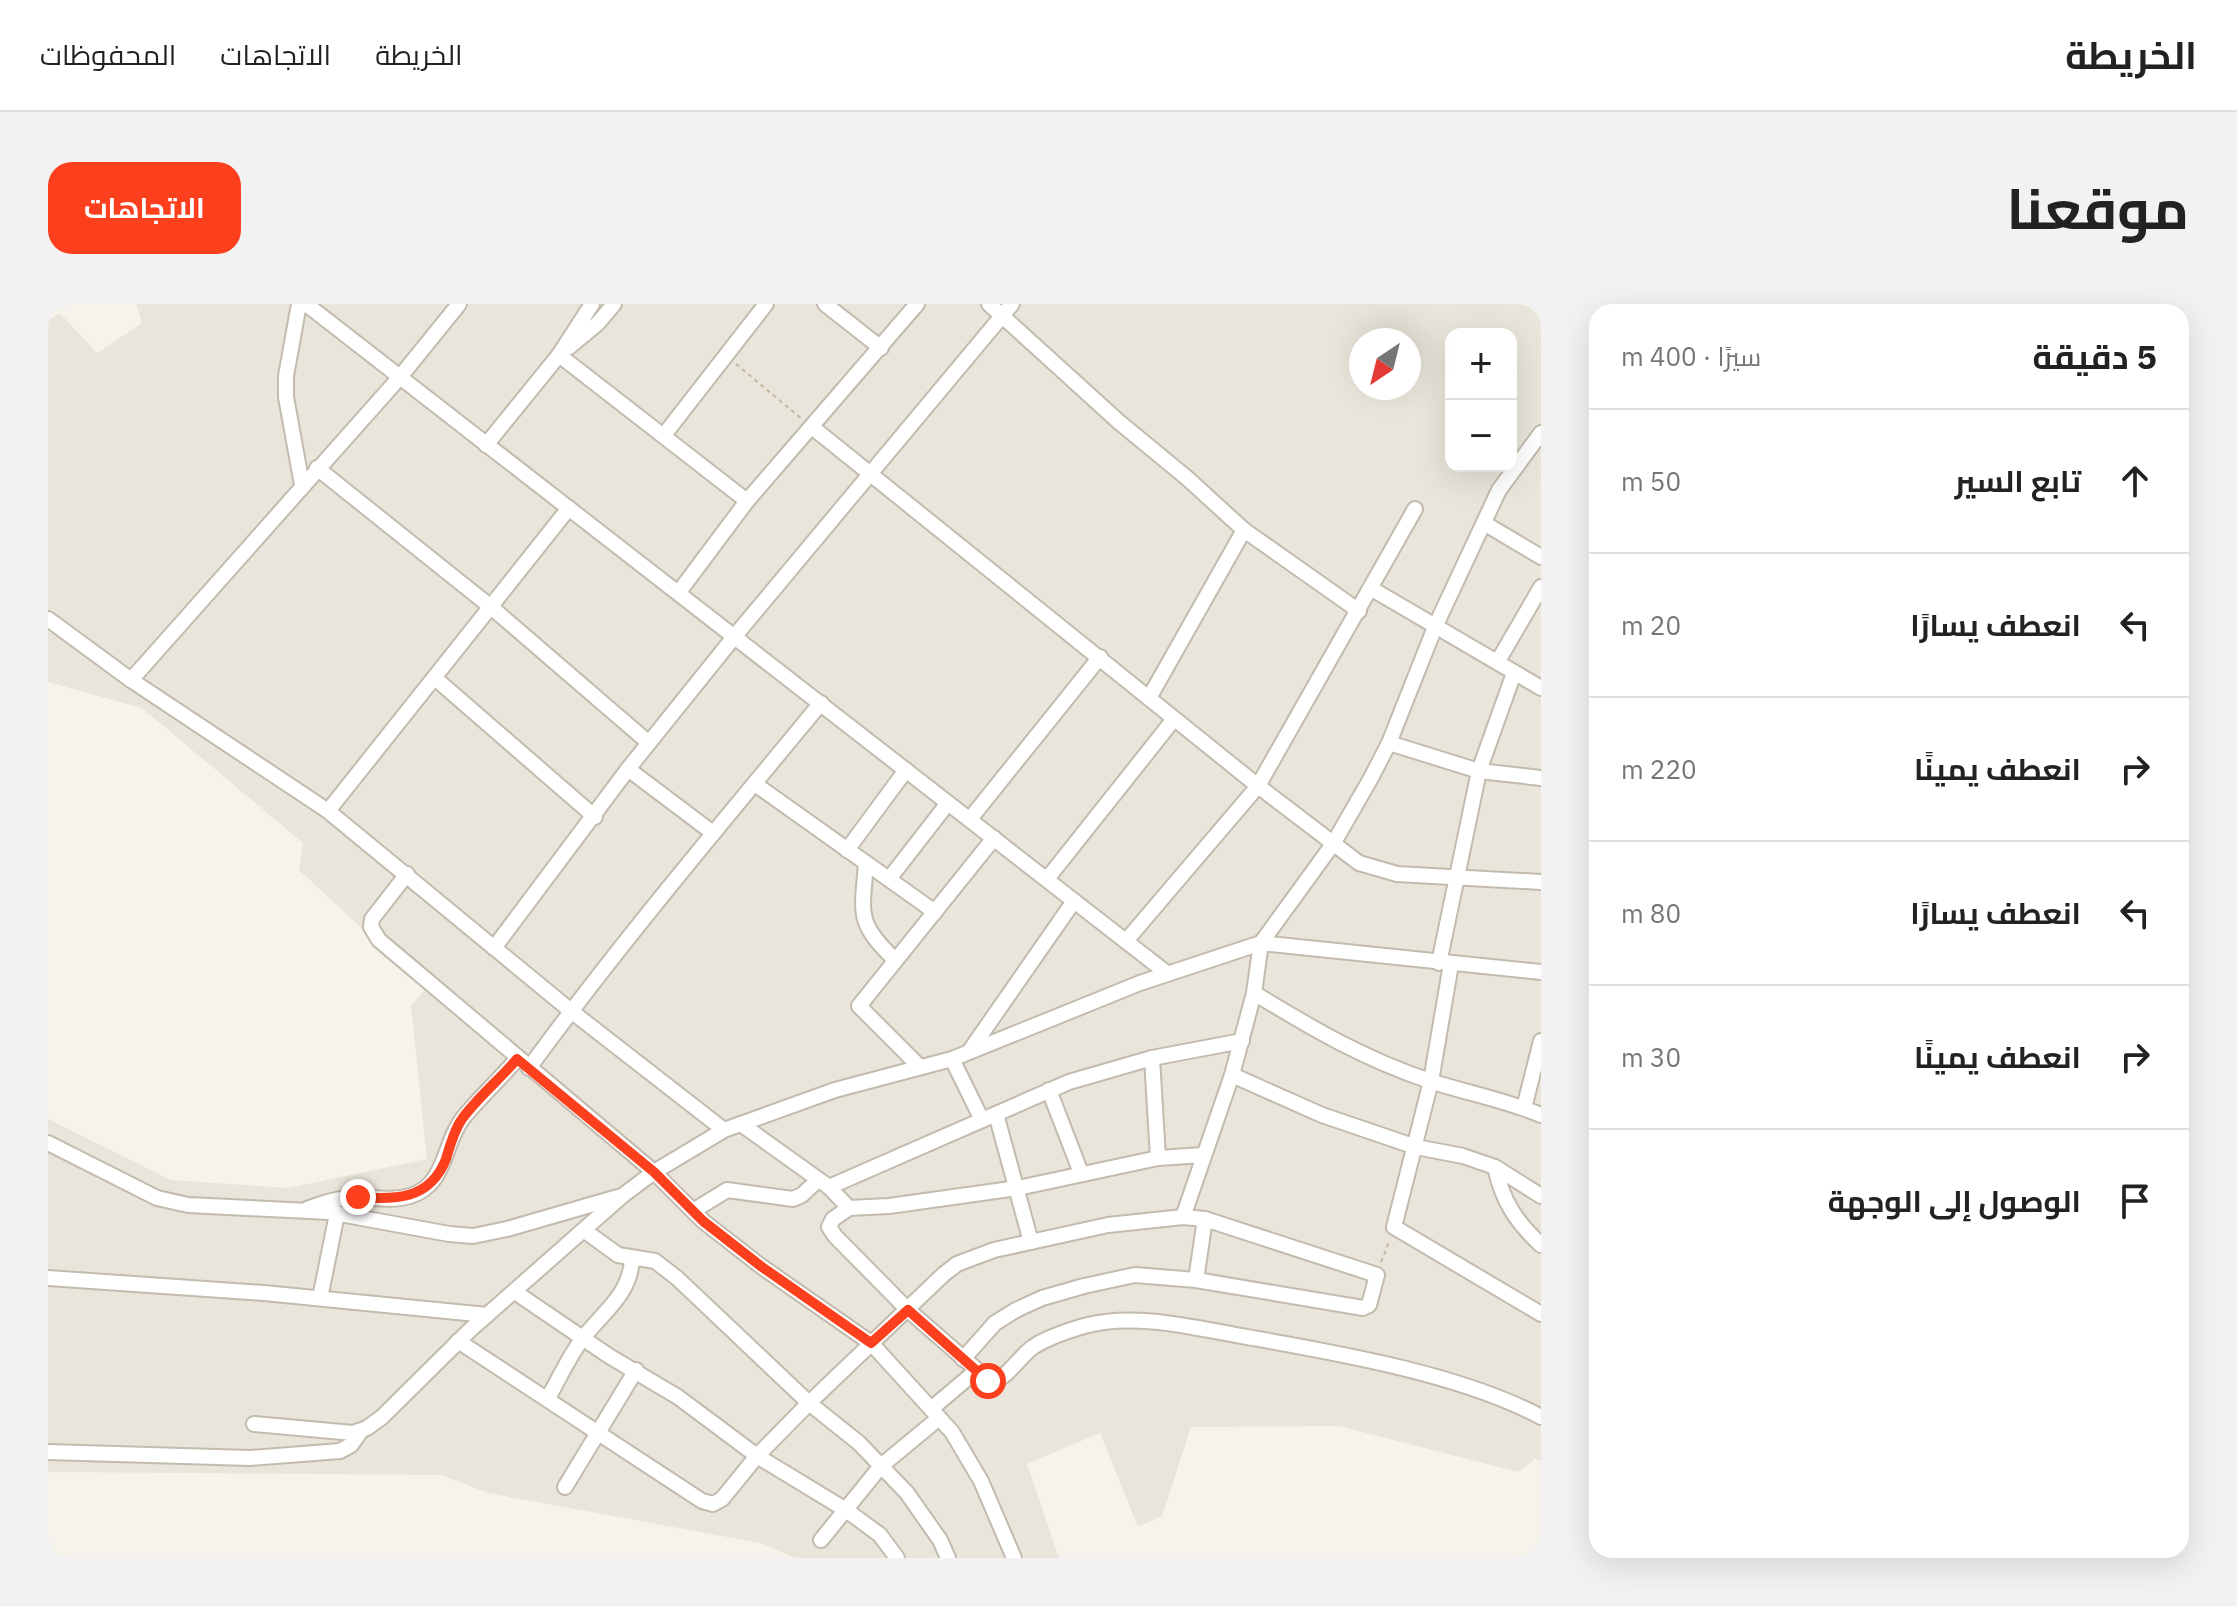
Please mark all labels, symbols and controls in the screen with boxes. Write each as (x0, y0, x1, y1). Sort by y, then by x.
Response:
text: الخريطة (2065, 30, 2197, 79)
text: المحفوظات (40, 36, 176, 73)
text: الاتجاهات (220, 36, 331, 73)
text: الخريطة (375, 36, 463, 73)
button: الاتجاهات (48, 162, 241, 254)
text: موقعنا (2006, 172, 2189, 244)
north arrow (1349, 328, 1421, 400)
map controls (1445, 328, 1517, 472)
button: + (1445, 328, 1517, 400)
text: 5 دقيقة (2032, 334, 2157, 378)
text: سيرًا · 400 m (1621, 339, 1761, 373)
button: − (1445, 400, 1517, 472)
icon: ahead (2113, 459, 2157, 503)
text: تابع السير (1955, 461, 2081, 500)
text: 50 m (1621, 464, 1681, 498)
icon: left (2113, 603, 2157, 647)
text: انعطف يسارًا (1910, 605, 2081, 644)
text: 20 m (1621, 608, 1681, 642)
icon: right (2113, 747, 2157, 791)
text: انعطف يمينًا (1914, 749, 2081, 788)
text: 220 m (1621, 752, 1697, 786)
icon: left (2113, 891, 2157, 935)
text: انعطف يسارًا (1910, 893, 2081, 932)
text: 80 m (1621, 896, 1681, 930)
icon: right (2113, 1035, 2157, 1079)
text: انعطف يمينًا (1914, 1037, 2081, 1076)
text: 30 m (1621, 1040, 1681, 1074)
route end (340, 1179, 376, 1215)
icon: arrive (2113, 1179, 2157, 1223)
text: الوصول إلى الوجهة (1828, 1181, 2081, 1220)
route start (970, 1363, 1006, 1399)

